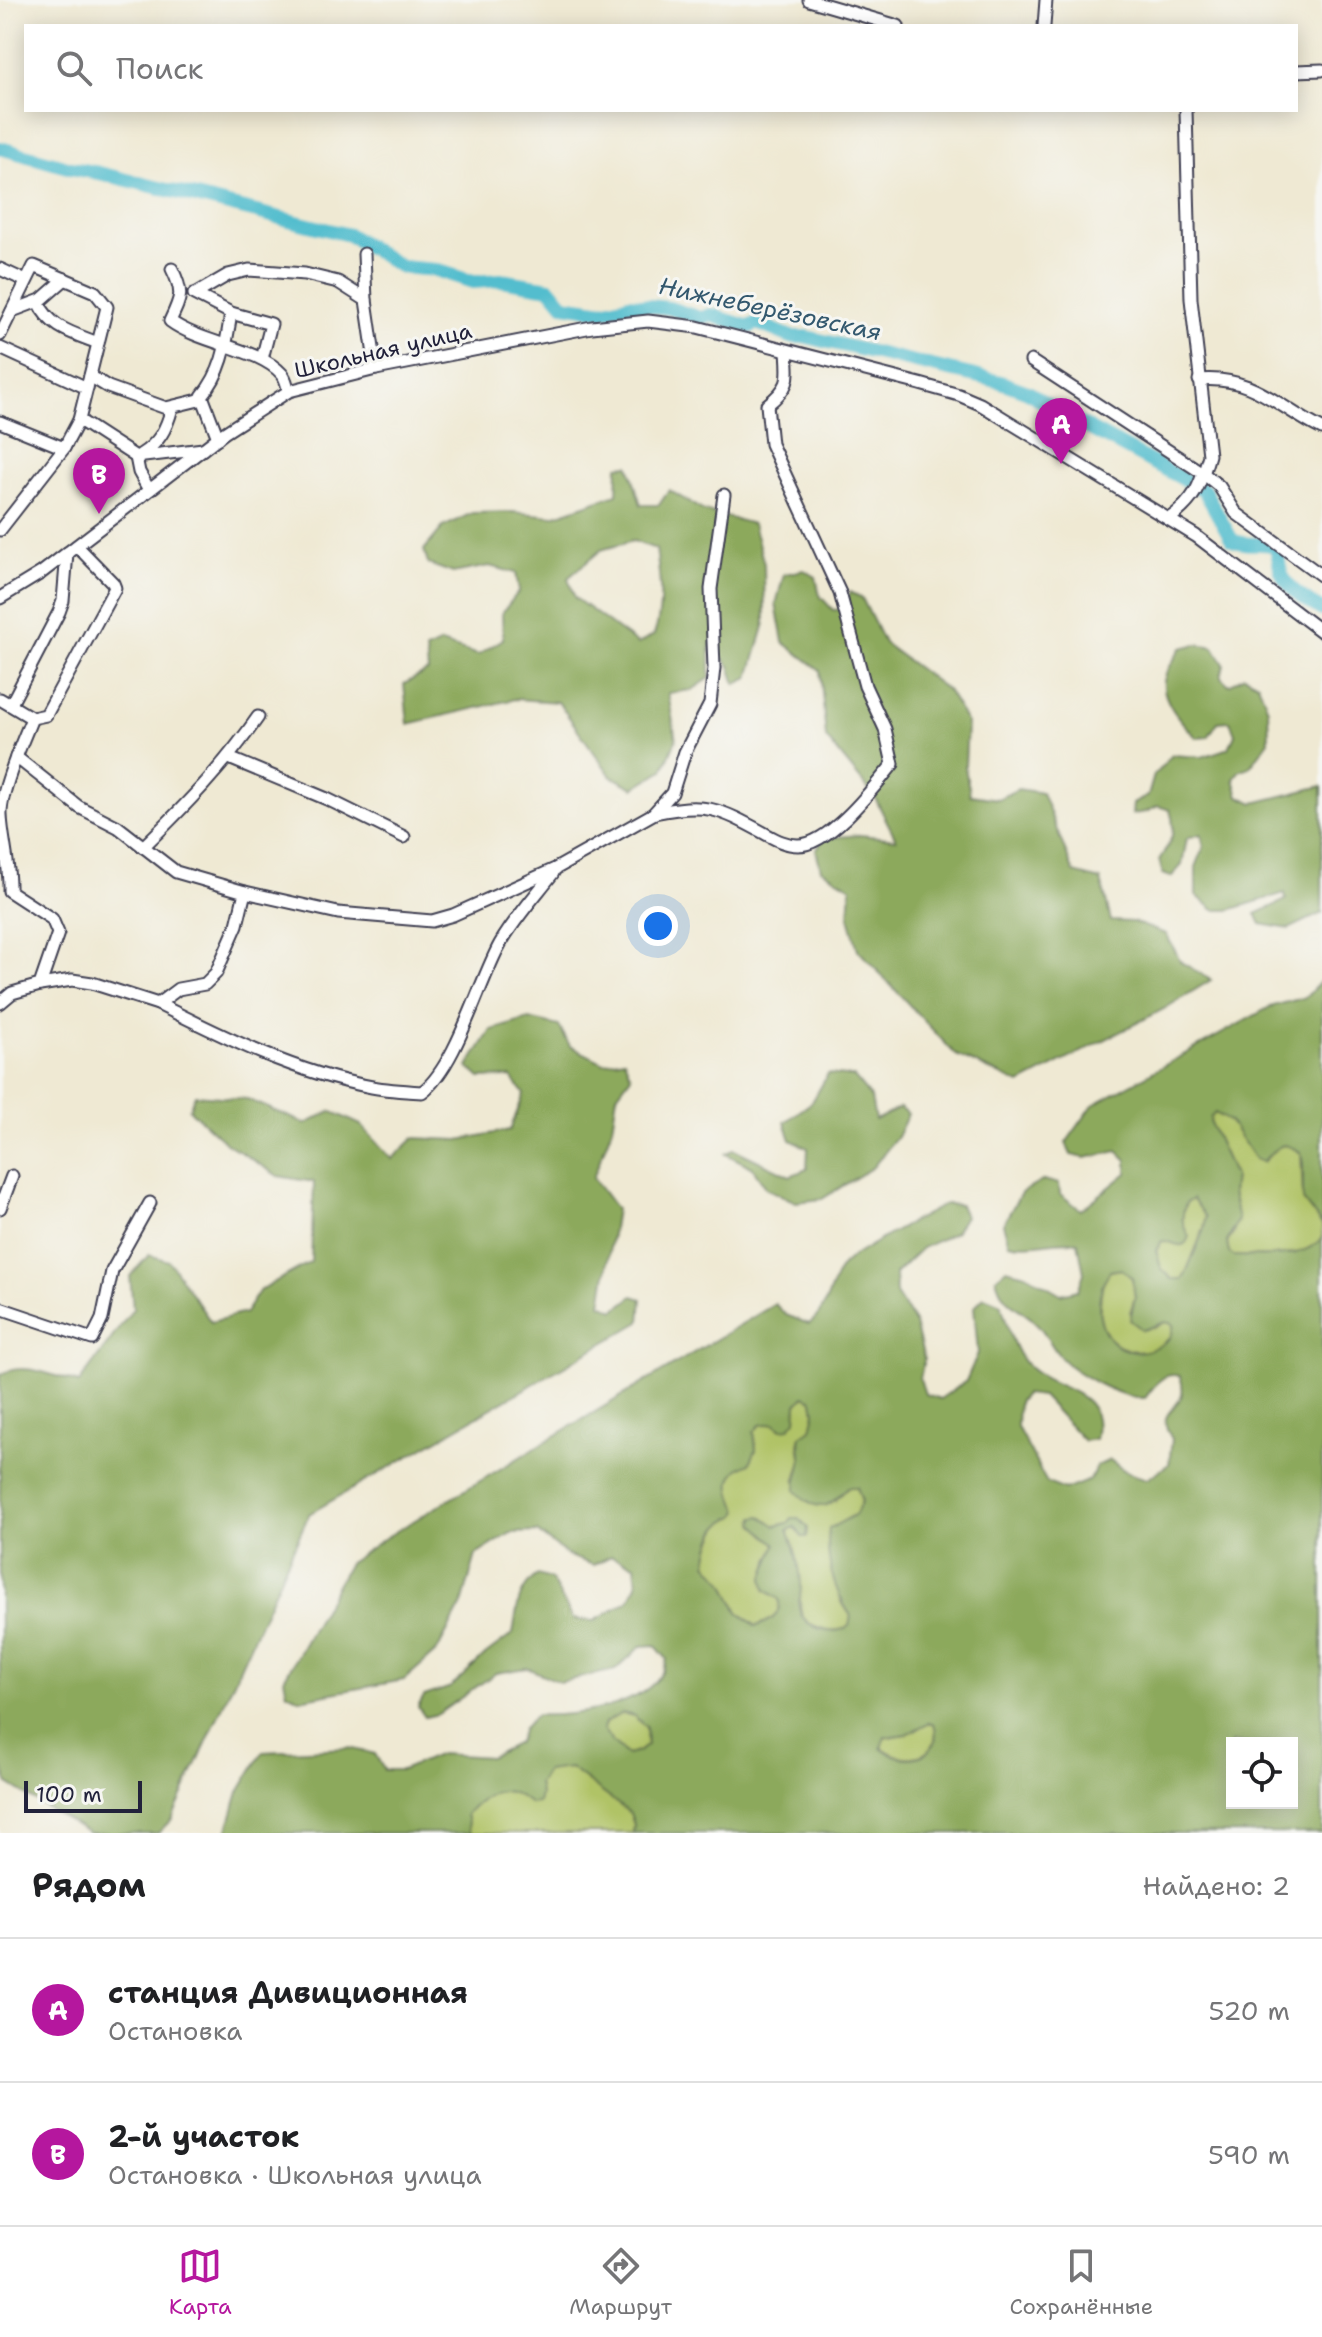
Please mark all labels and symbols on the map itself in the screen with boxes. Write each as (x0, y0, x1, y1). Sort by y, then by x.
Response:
water label: Нижнеберёзовская (656, 270, 884, 348)
street label: Школьная улица (292, 316, 475, 385)
pin: A (1035, 398, 1087, 464)
pin: B (73, 448, 125, 514)
your location (638, 906, 678, 946)
scale bar (24, 1777, 142, 1813)

